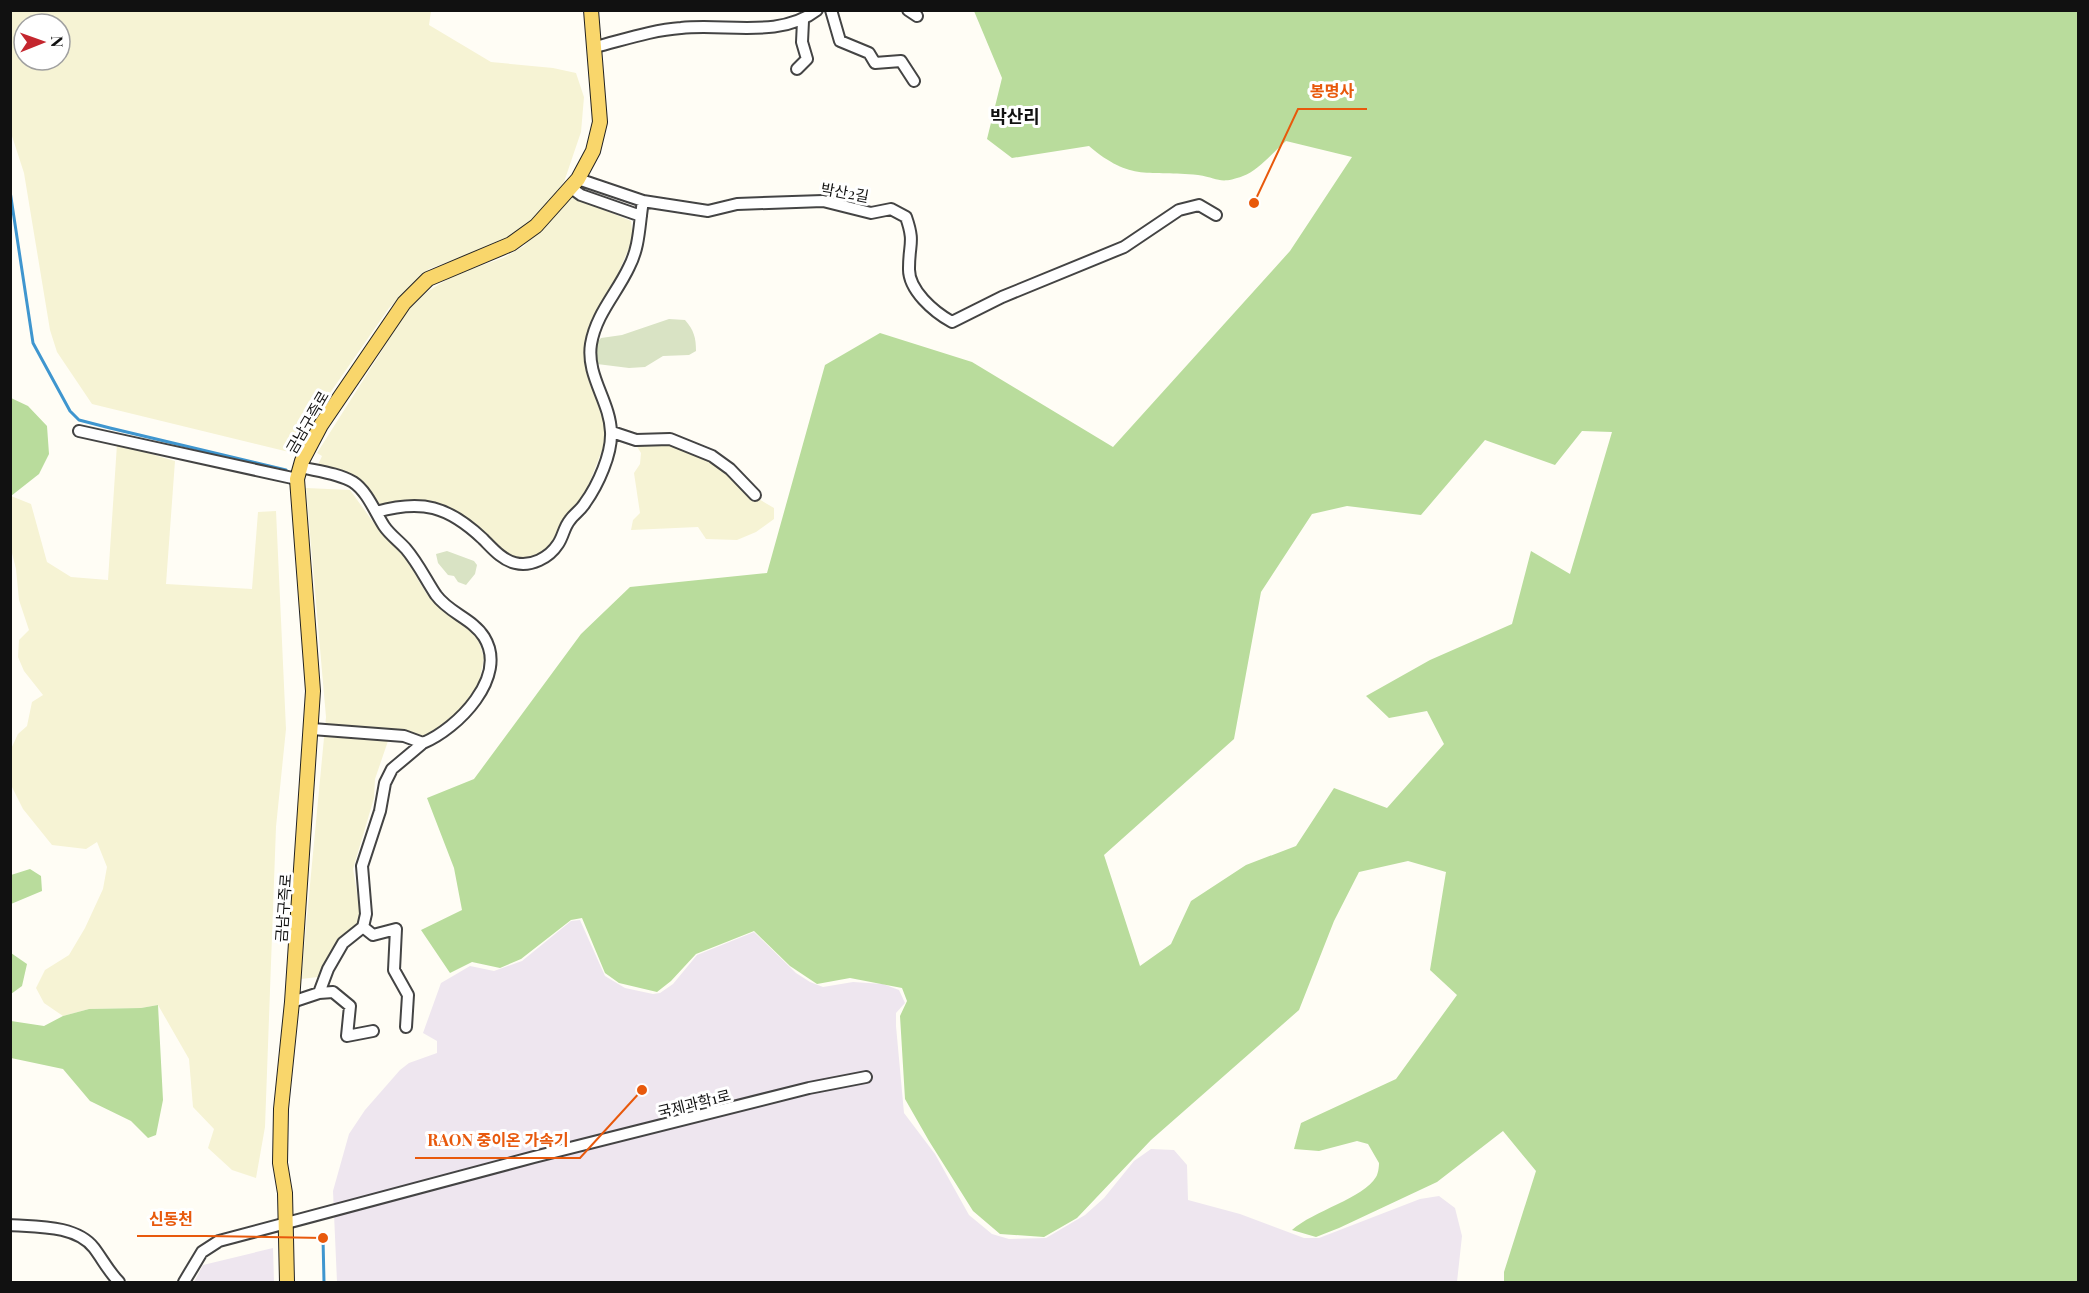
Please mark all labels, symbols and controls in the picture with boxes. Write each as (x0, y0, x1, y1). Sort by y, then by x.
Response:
north arrow (12, 12, 72, 72)
text: N (47, 36, 68, 48)
callout: 봉명사 (1298, 75, 1367, 109)
text: 봉명사 (1310, 80, 1354, 101)
district label: 박산리 (990, 104, 1040, 128)
street label: 박산2길 (819, 178, 871, 206)
street label: 금남구즉로 (281, 387, 333, 457)
street label: 금남구즉로 (271, 873, 295, 943)
street label: 국제과학1로 (655, 1084, 733, 1122)
callout: RAON 중이온 가속기 (415, 1124, 580, 1158)
text: RAON 중이온 가속기 (427, 1129, 569, 1150)
callout: 신동천 (137, 1202, 205, 1236)
text: 신동천 (149, 1208, 193, 1229)

